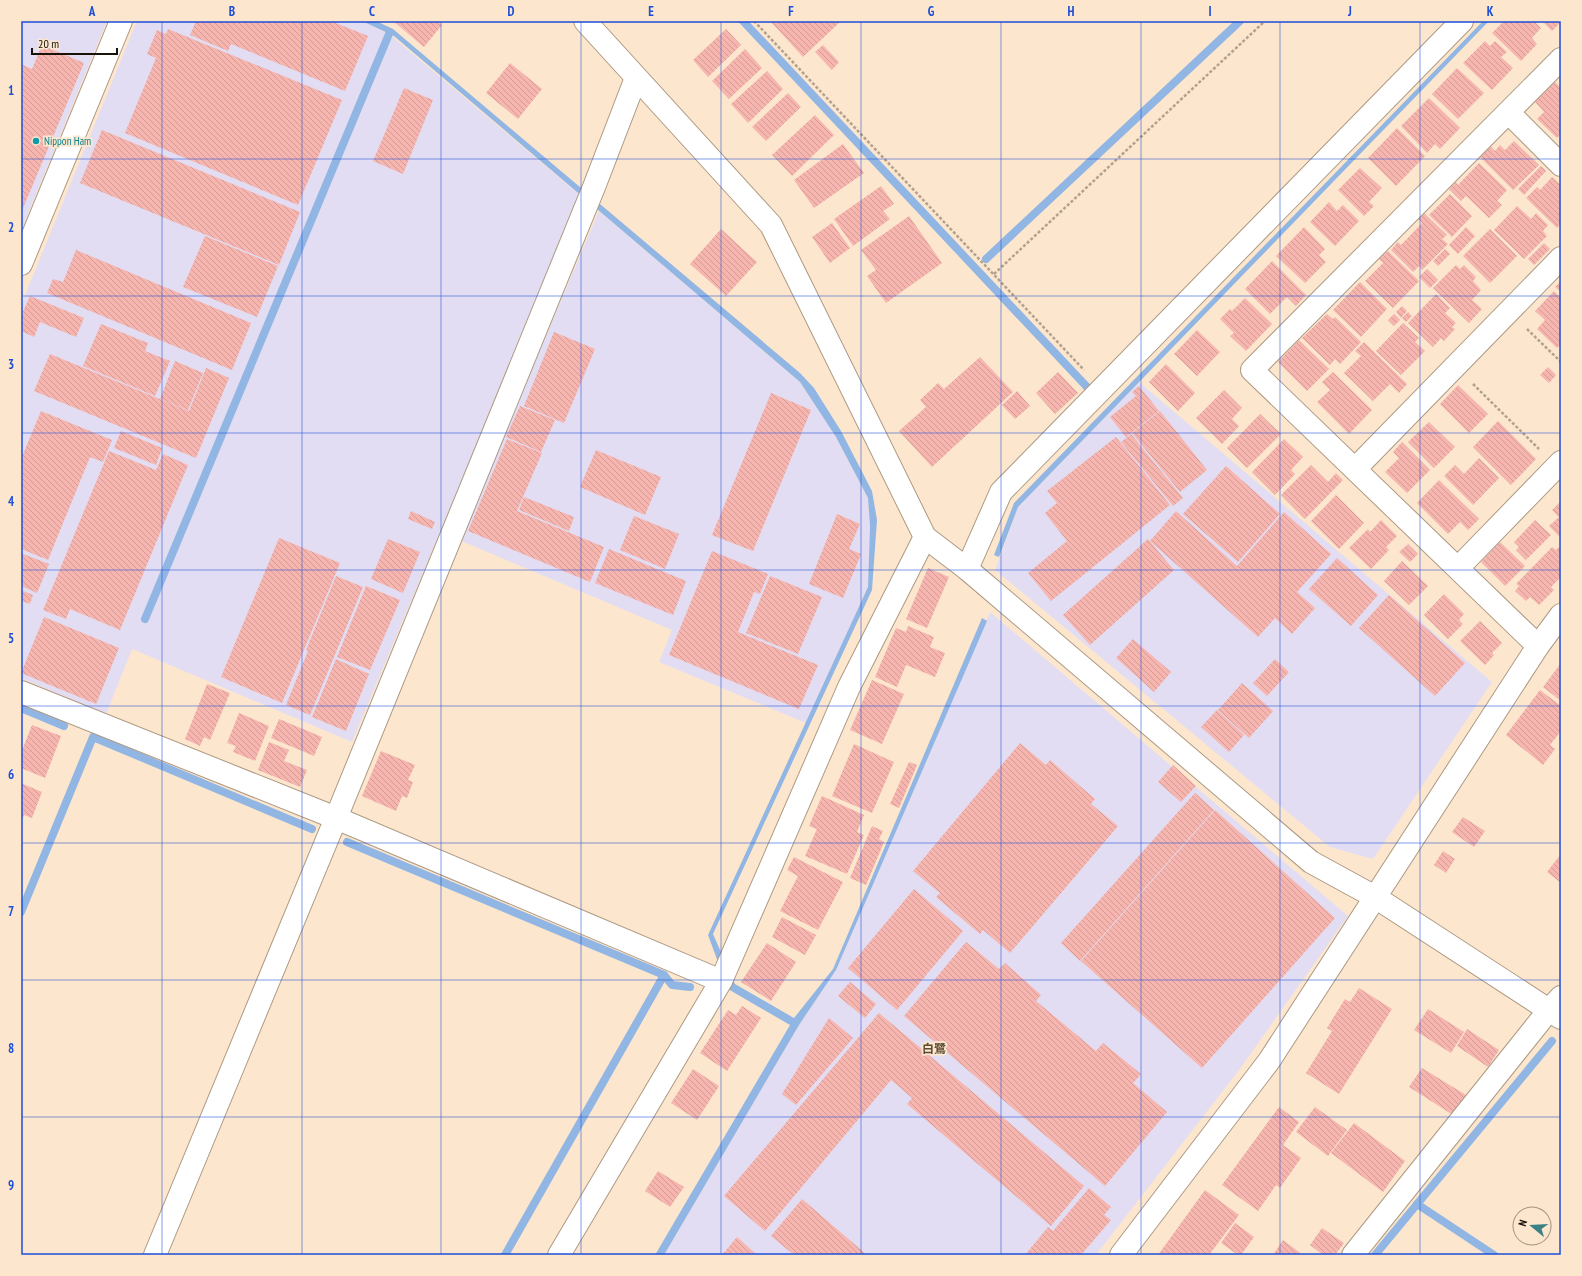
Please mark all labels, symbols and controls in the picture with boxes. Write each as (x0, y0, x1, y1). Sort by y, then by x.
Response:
text: A (88, 3, 96, 20)
text: B (229, 3, 235, 20)
text: C (369, 3, 375, 20)
text: D (508, 3, 515, 20)
text: E (648, 3, 654, 20)
text: F (788, 3, 794, 20)
text: G (928, 3, 935, 20)
text: H (1068, 3, 1075, 20)
text: I (1208, 3, 1212, 20)
text: J (1347, 3, 1352, 20)
text: K (1487, 3, 1494, 20)
scale bar (32, 30, 117, 56)
text: 20 m (38, 36, 59, 51)
text: 1 (8, 82, 14, 99)
place label: Nippon Ham (44, 134, 91, 148)
marker: Nippon Ham (31, 136, 41, 146)
text: 2 (8, 219, 14, 236)
text: 3 (8, 356, 14, 373)
text: 4 (8, 493, 15, 510)
text: 5 (8, 630, 14, 647)
text: 6 (8, 766, 14, 783)
text: 7 (8, 903, 14, 920)
text: 8 (8, 1040, 14, 1057)
district label: 白鷺 (922, 1041, 946, 1056)
text: 9 (8, 1177, 14, 1194)
north arrow (1512, 1206, 1552, 1246)
text: N (1515, 1218, 1530, 1228)

